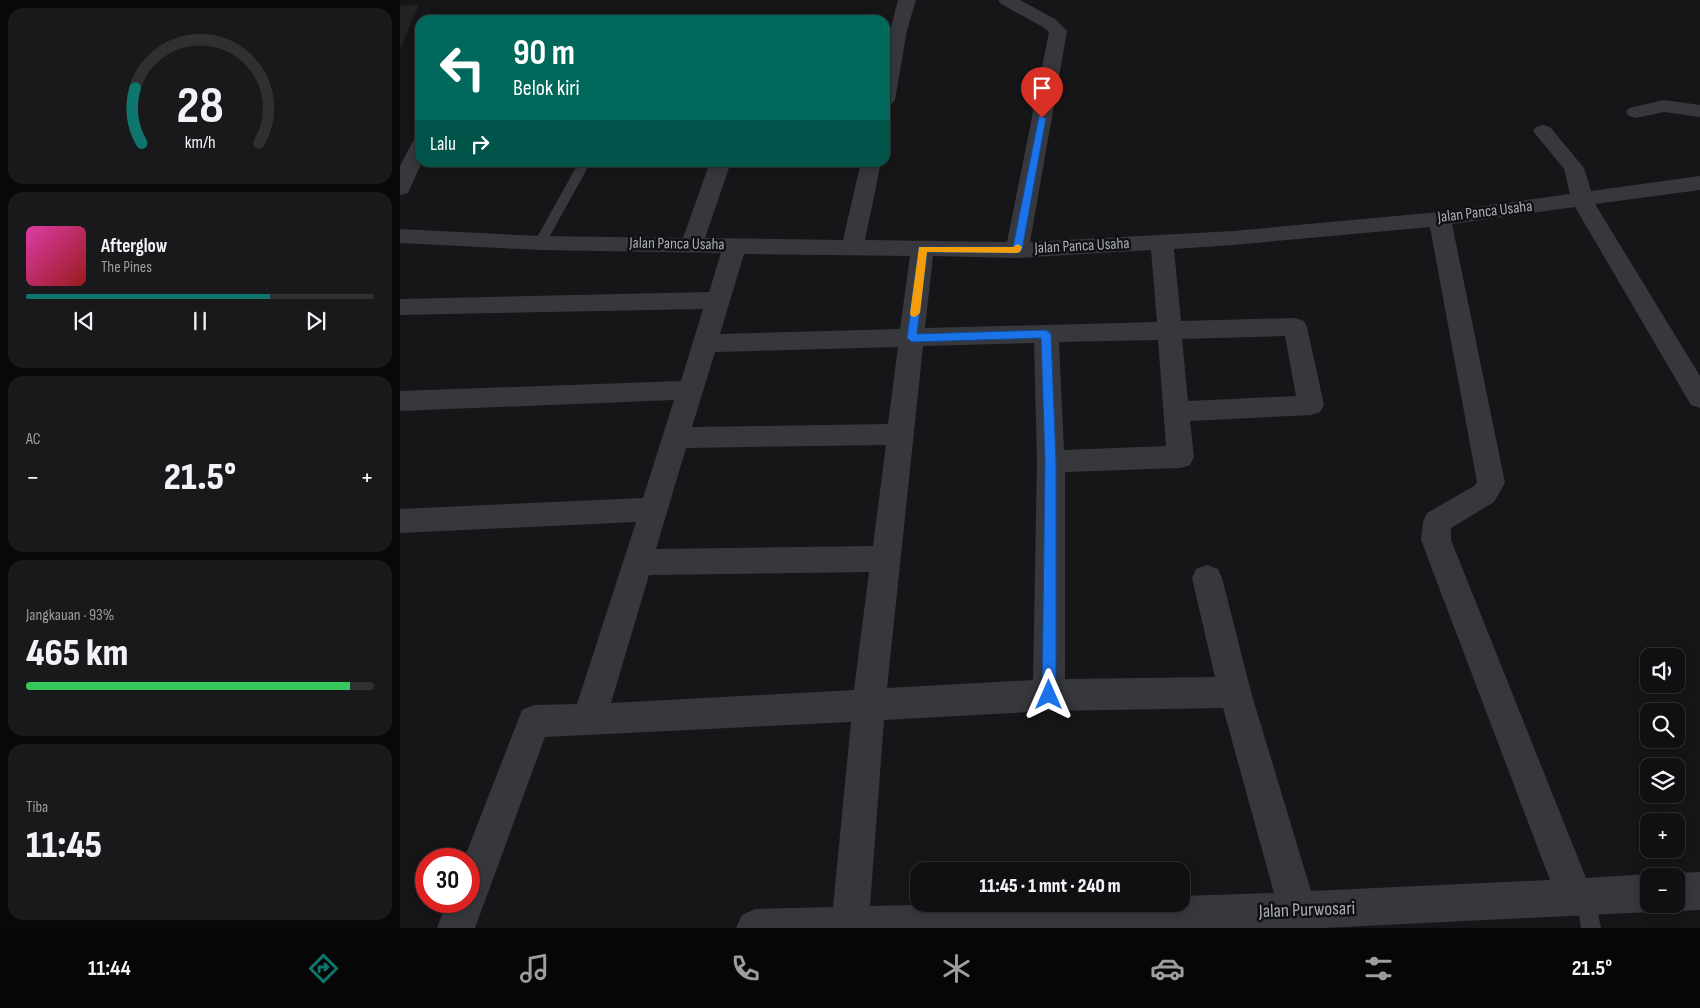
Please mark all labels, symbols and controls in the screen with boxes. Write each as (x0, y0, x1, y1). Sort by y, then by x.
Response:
text: 90 m (513, 32, 575, 75)
icon: left (430, 35, 495, 100)
pin (1021, 67, 1063, 118)
icon: arrive (1028, 74, 1056, 102)
text: 28 (176, 75, 224, 138)
text: Belok kiri (513, 75, 580, 102)
icon: right (466, 130, 494, 158)
text: km/h (185, 132, 215, 153)
text: Lalu (430, 133, 456, 156)
street label: Jalan Panca Usaha (1436, 197, 1533, 227)
street label: Jalan Panca Usaha (628, 234, 725, 254)
street label: Jalan Panca Usaha (1033, 234, 1130, 258)
text: Afterglow (101, 235, 167, 258)
text: The Pines (101, 258, 152, 277)
icon: previous (70, 307, 98, 335)
icon: pause (186, 307, 214, 335)
icon: next (302, 307, 330, 335)
text: AC (26, 430, 40, 449)
text: 21.5° (164, 455, 236, 500)
text: − (26, 461, 40, 494)
text: + (360, 461, 374, 494)
text: Jangkauan · 93% (26, 606, 114, 625)
text: 465 km (26, 631, 128, 676)
map controls (1640, 648, 1685, 913)
button: sound (1640, 648, 1685, 693)
position arrow (1022, 668, 1074, 720)
button: search (1640, 703, 1685, 748)
button: layers (1640, 758, 1685, 803)
text: Tiba (26, 798, 48, 817)
button: + (1640, 813, 1685, 858)
text: 11:45 (26, 823, 102, 868)
speed limit sign: 30 (415, 848, 480, 913)
button: − (1640, 868, 1685, 913)
text: 11:45 · 1 mnt · 240 m (980, 875, 1120, 898)
street label: Jalan Purwosari (1257, 897, 1356, 923)
icon: directions (306, 951, 341, 986)
icon: music (517, 951, 552, 986)
icon: phone (728, 951, 763, 986)
icon: climate (939, 951, 974, 986)
icon: car (1150, 951, 1185, 986)
icon: filters (1361, 951, 1396, 986)
text: 11:44 (88, 955, 131, 982)
text: 21.5° (1572, 955, 1612, 982)

